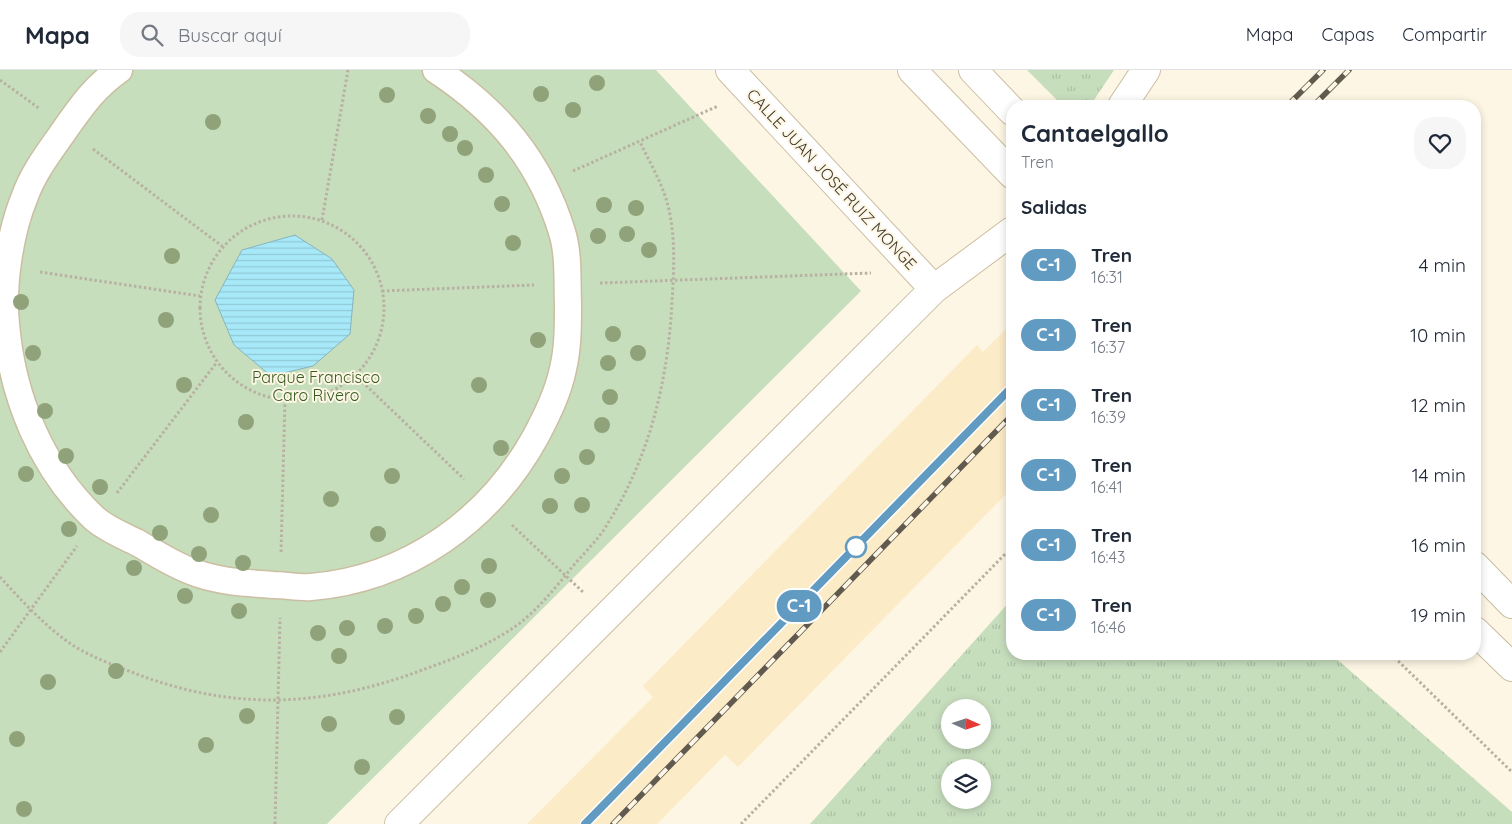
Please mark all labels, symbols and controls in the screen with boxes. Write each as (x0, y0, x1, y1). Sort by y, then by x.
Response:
search box (120, 12, 470, 57)
text: Mapa (25, 20, 90, 50)
icon: search (138, 21, 166, 49)
text: Buscar aquí (178, 23, 282, 47)
text: Mapa (1246, 23, 1293, 46)
text: Capas (1321, 23, 1374, 46)
text: Compartir (1402, 23, 1487, 46)
street label: CALLE JUAN JOSÉ RUIZ MONGE (743, 84, 921, 274)
button: heart (1414, 117, 1466, 169)
text: Cantaelgallo (1021, 118, 1169, 148)
text: Tren (1021, 152, 1054, 172)
text: Salidas (1021, 195, 1087, 219)
text: Tren (1091, 243, 1132, 267)
text: C-1 (1036, 253, 1061, 276)
text: 4 min (1418, 253, 1466, 277)
text: 16:31 (1091, 267, 1123, 287)
text: Tren (1091, 313, 1132, 337)
text: C-1 (1036, 323, 1061, 346)
text: 10 min (1410, 323, 1466, 347)
text: 16:37 (1091, 337, 1125, 357)
park label: Parque Francisco Caro Rivero (252, 367, 380, 405)
text: Tren (1091, 383, 1132, 407)
text: C-1 (1036, 393, 1061, 416)
text: 12 min (1411, 393, 1466, 417)
text: 16:39 (1091, 407, 1126, 427)
text: Tren (1091, 453, 1132, 477)
text: C-1 (1036, 463, 1061, 486)
text: 14 min (1412, 463, 1466, 487)
text: 16:41 (1091, 477, 1123, 497)
text: Tren (1091, 523, 1132, 547)
text: C-1 (1036, 533, 1061, 556)
text: 16 min (1411, 533, 1466, 557)
unlabelled marker (845, 536, 867, 558)
text: 16:43 (1091, 547, 1125, 567)
line badge: C-1 (770, 590, 828, 622)
text: Tren (1091, 593, 1132, 617)
text: C-1 (787, 594, 811, 617)
text: C-1 (1036, 603, 1061, 626)
text: 19 min (1411, 603, 1466, 627)
text: 16:46 (1091, 617, 1126, 637)
north arrow (941, 699, 991, 749)
map controls (941, 699, 991, 809)
button: layers (941, 759, 991, 809)

